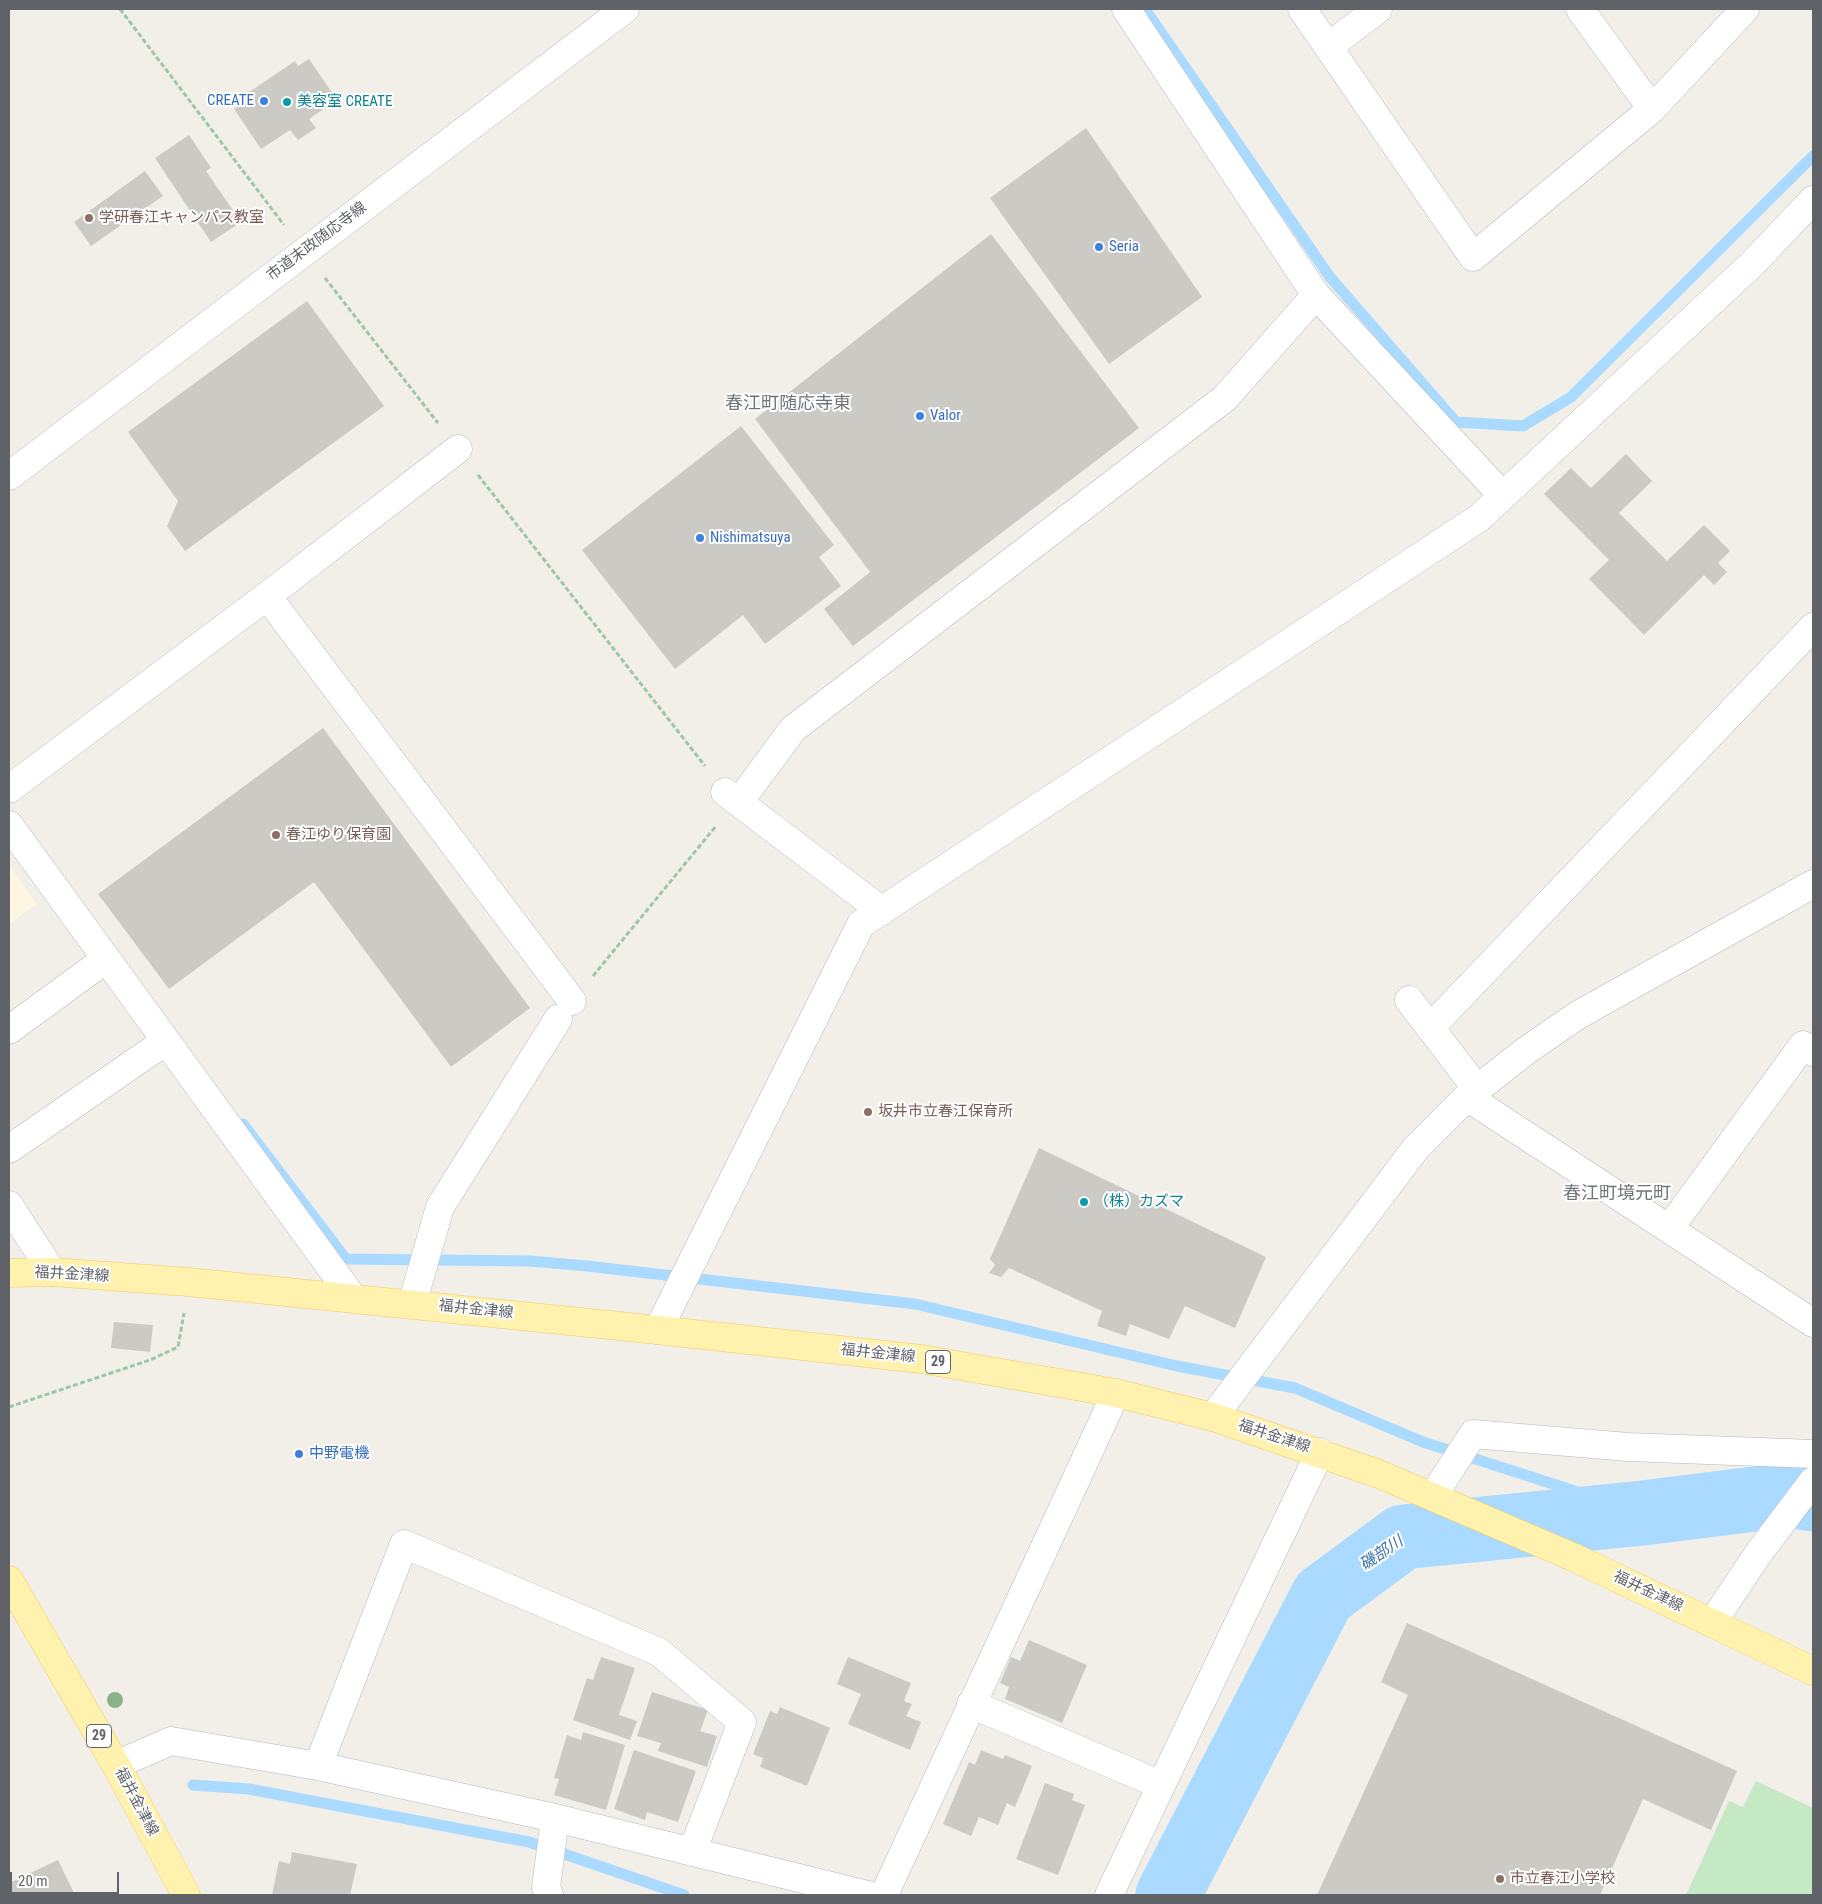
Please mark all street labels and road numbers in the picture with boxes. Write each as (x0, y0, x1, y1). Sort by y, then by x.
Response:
street label: 市道末政随応寺線 (264, 199, 370, 285)
street label: 福井金津線 (34, 1264, 110, 1286)
street label: 福井金津線 (438, 1297, 514, 1323)
street label: 福井金津線 (840, 1341, 916, 1367)
road number: 29 (926, 1350, 950, 1374)
street label: 福井金津線 (1236, 1417, 1312, 1457)
street label: 福井金津線 (1610, 1568, 1686, 1616)
road number: 29 (86, 1724, 112, 1748)
street label: 福井金津線 (110, 1765, 162, 1839)

